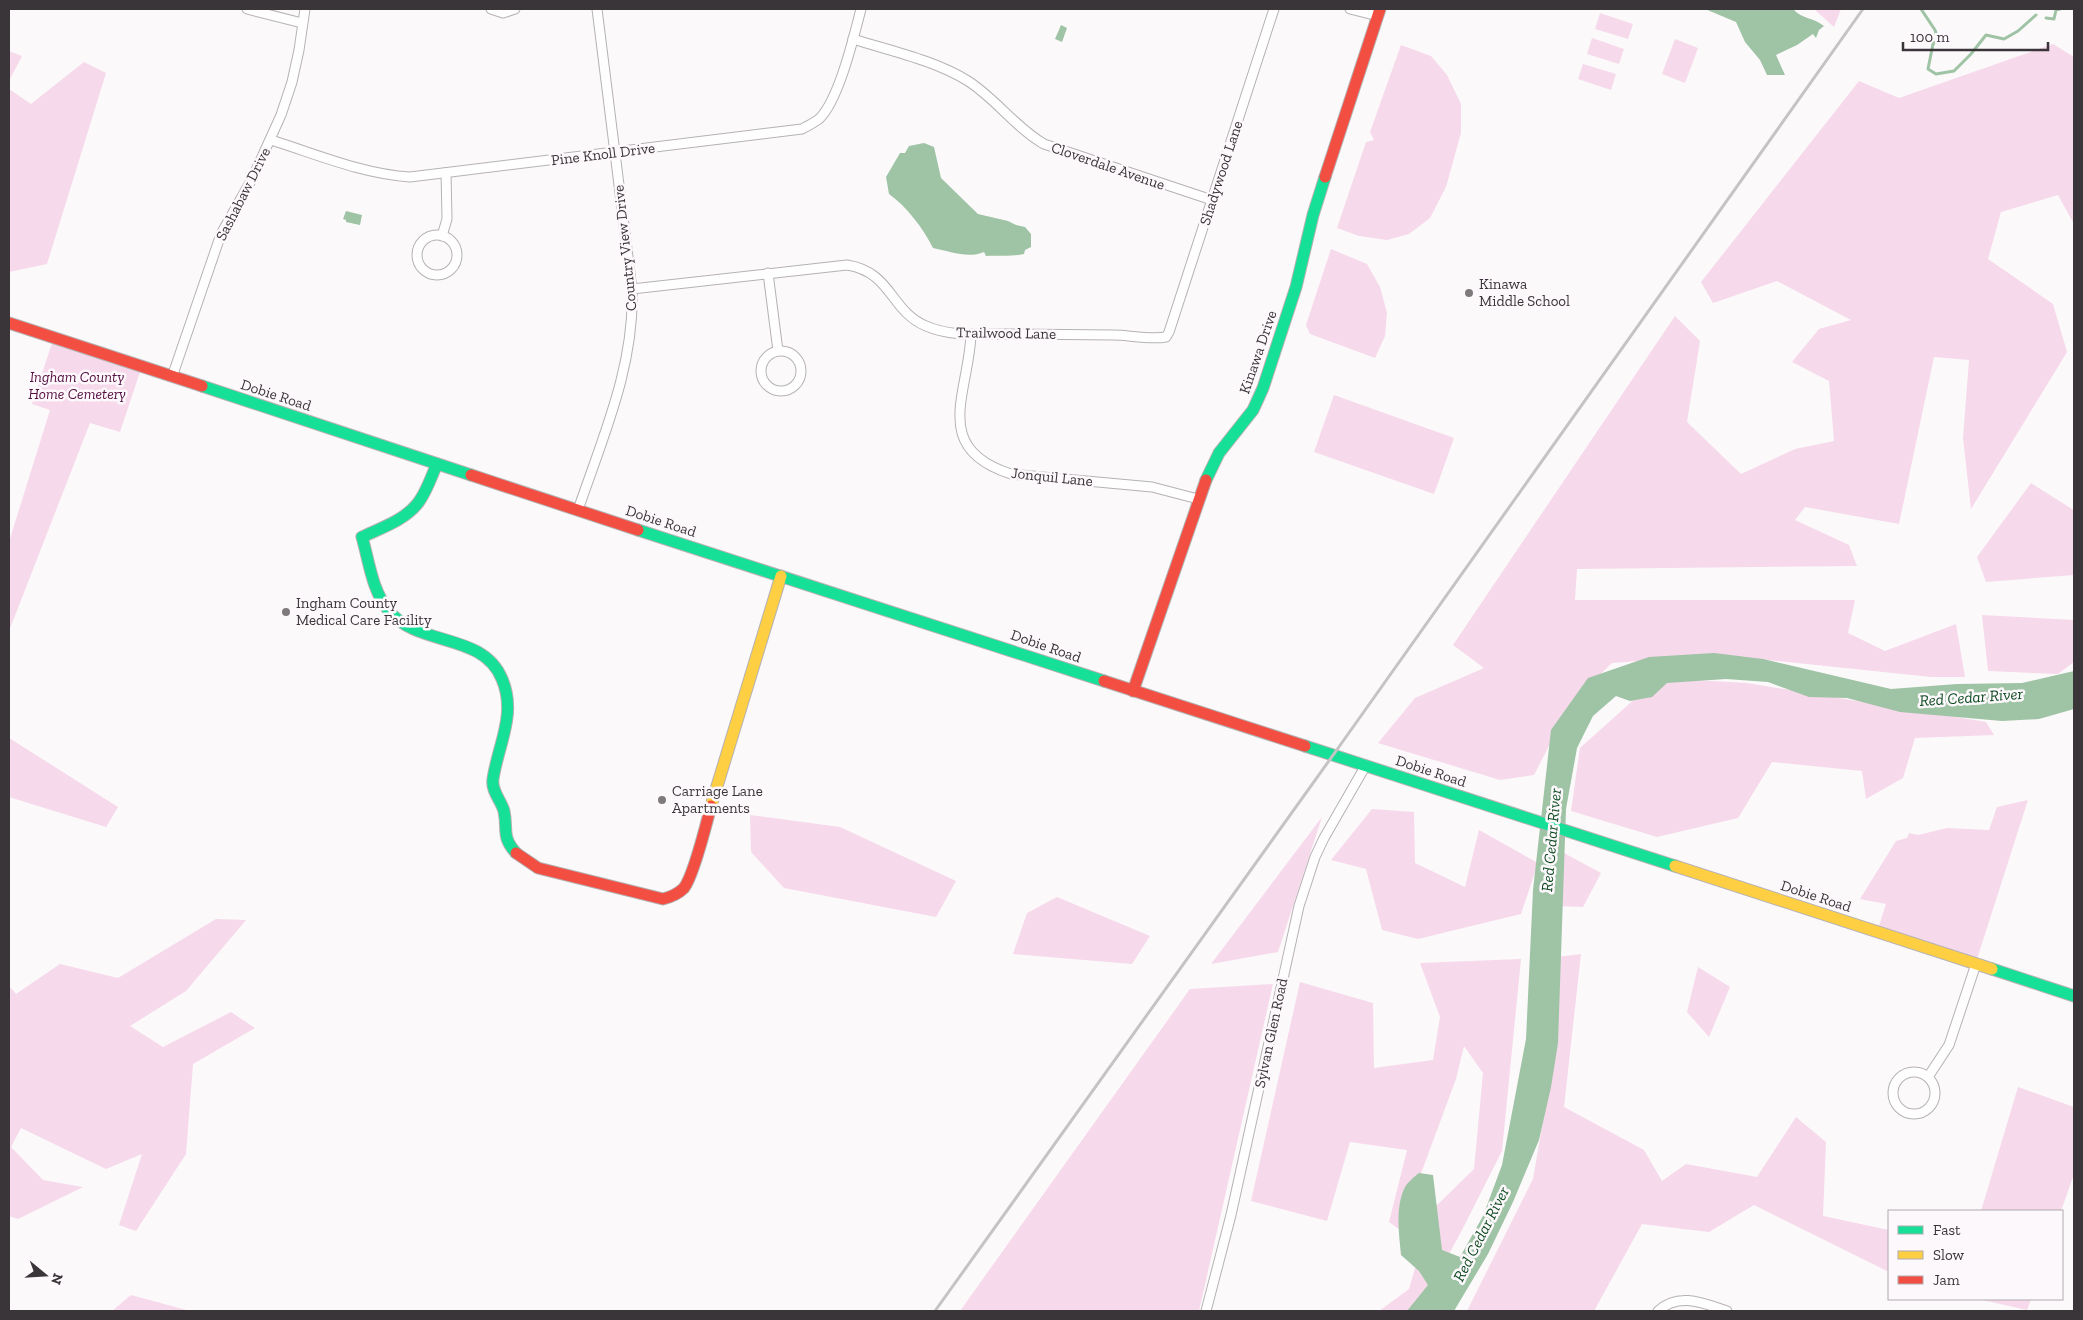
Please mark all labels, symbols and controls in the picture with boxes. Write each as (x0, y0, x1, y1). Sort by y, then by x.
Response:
scale bar (1903, 20, 2048, 52)
text: 100 m (1910, 28, 1949, 46)
street label: Shadywood Lane (1196, 118, 1246, 228)
street label: Cloverdale Avenue (1049, 138, 1167, 194)
street label: Pine Knoll Drive (550, 139, 656, 169)
street label: Sashabaw Drive (212, 144, 274, 244)
street label: Country View Drive (609, 184, 641, 312)
place label: Kinawa Middle School (1479, 275, 1570, 310)
marker: Kinawa Middle School (1463, 287, 1475, 299)
street label: Kinawa Drive (1235, 308, 1281, 396)
street label: Trailwood Lane (956, 323, 1056, 343)
park label: Ingham County Home Cemetery (28, 368, 126, 403)
street label: Dobie Road (238, 375, 314, 415)
street label: Jonquil Lane (1010, 464, 1094, 490)
street label: Dobie Road (623, 501, 699, 541)
place label: Ingham County Medical Care Facility (296, 594, 432, 629)
marker: Ingham County Medical Care Facility (280, 606, 292, 618)
street label: Dobie Road (1008, 626, 1084, 667)
water label: Red Cedar River (1919, 684, 2024, 710)
street label: Dobie Road (1393, 751, 1469, 791)
place label: Carriage Lane Apartments (672, 782, 763, 817)
water label: Red Cedar River (1537, 787, 1565, 893)
marker: Carriage Lane Apartments (656, 794, 668, 806)
street label: Dobie Road (1778, 876, 1854, 916)
street label: Sylvan Glen Road (1251, 976, 1292, 1090)
water label: Red Cedar River (1449, 1183, 1513, 1285)
legend (1888, 1210, 2063, 1300)
text: Fast (1933, 1221, 1961, 1239)
text: Slow (1933, 1246, 1965, 1264)
north arrow (20, 1250, 70, 1300)
text: N (47, 1271, 67, 1287)
text: Jam (1933, 1271, 1960, 1289)

